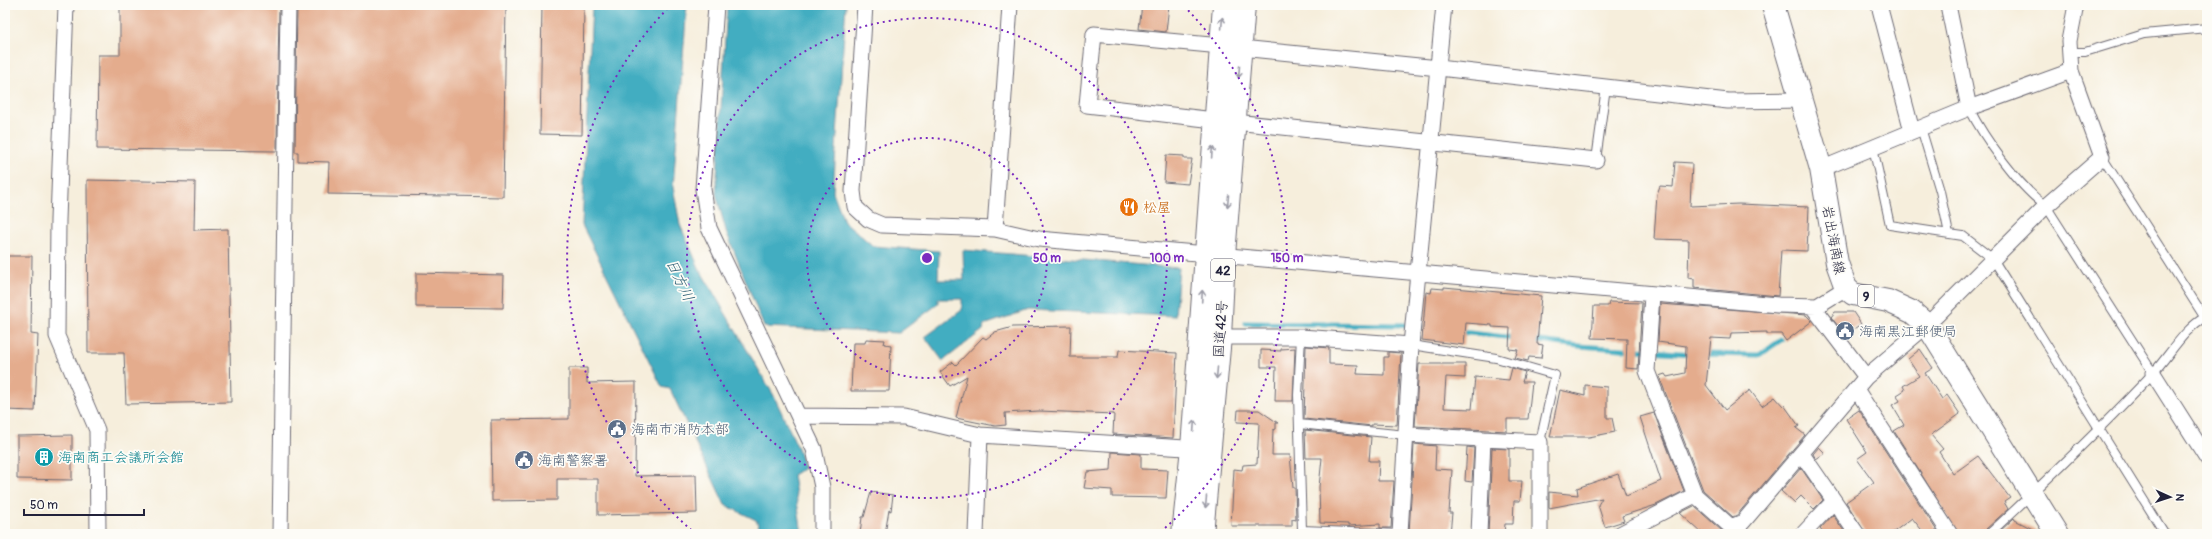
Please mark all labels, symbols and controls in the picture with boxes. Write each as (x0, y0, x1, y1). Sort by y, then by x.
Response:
one-way arrow (1219, 17, 1226, 30)
one-way arrow (1236, 65, 1243, 78)
one-way arrow (1208, 146, 1215, 159)
one-way arrow (1225, 194, 1232, 207)
restaurant icon: 松屋 (1118, 196, 1140, 218)
place label: 松屋 (1143, 199, 1171, 216)
street label: 岩出海南線 (1818, 204, 1849, 276)
centre of rings (920, 251, 934, 265)
text: 50 m (1033, 251, 1061, 266)
text: 100 m (1150, 251, 1185, 266)
text: 150 m (1271, 251, 1304, 266)
water label: 日方川 (661, 256, 698, 305)
road number: 42 (1211, 259, 1235, 281)
road number: 9 (1858, 285, 1874, 307)
one-way arrow (1199, 290, 1206, 303)
street label: 国道42号 (1210, 300, 1231, 359)
public building icon: 海南黒江郵便局 (1834, 320, 1856, 342)
place label: 海南黒江郵便局 (1859, 323, 1957, 340)
one-way arrow (1213, 366, 1220, 379)
public building icon: 海南市消防本部 (606, 418, 628, 440)
one-way arrow (1190, 420, 1197, 433)
place label: 海南市消防本部 (631, 421, 729, 438)
building icon: 海南商工会議所会館 (33, 446, 55, 468)
place label: 海南商工会議所会館 (58, 449, 184, 466)
public building icon: 海南警察署 (513, 449, 535, 471)
place label: 海南警察署 (538, 452, 608, 469)
north arrow (2150, 477, 2190, 517)
scale bar (24, 491, 144, 517)
text: N (2173, 493, 2186, 502)
one-way arrow (1202, 495, 1209, 508)
text: 50 m (30, 498, 58, 513)

